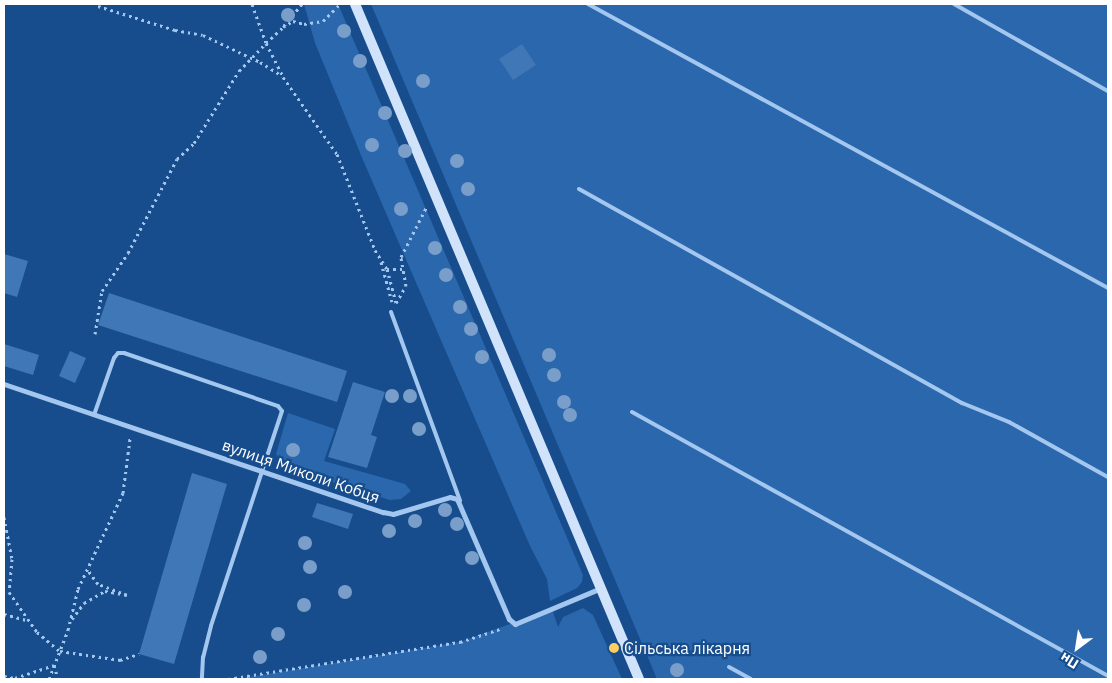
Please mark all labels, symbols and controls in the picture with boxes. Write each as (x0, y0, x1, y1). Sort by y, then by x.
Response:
street label: вулиця Миколи Кобця (220, 435, 382, 507)
north arrow (1052, 623, 1102, 673)
place label: Сільська лікарня (624, 638, 750, 658)
marker: Сільська лікарня (608, 642, 620, 654)
text: Пн (1057, 648, 1082, 673)

